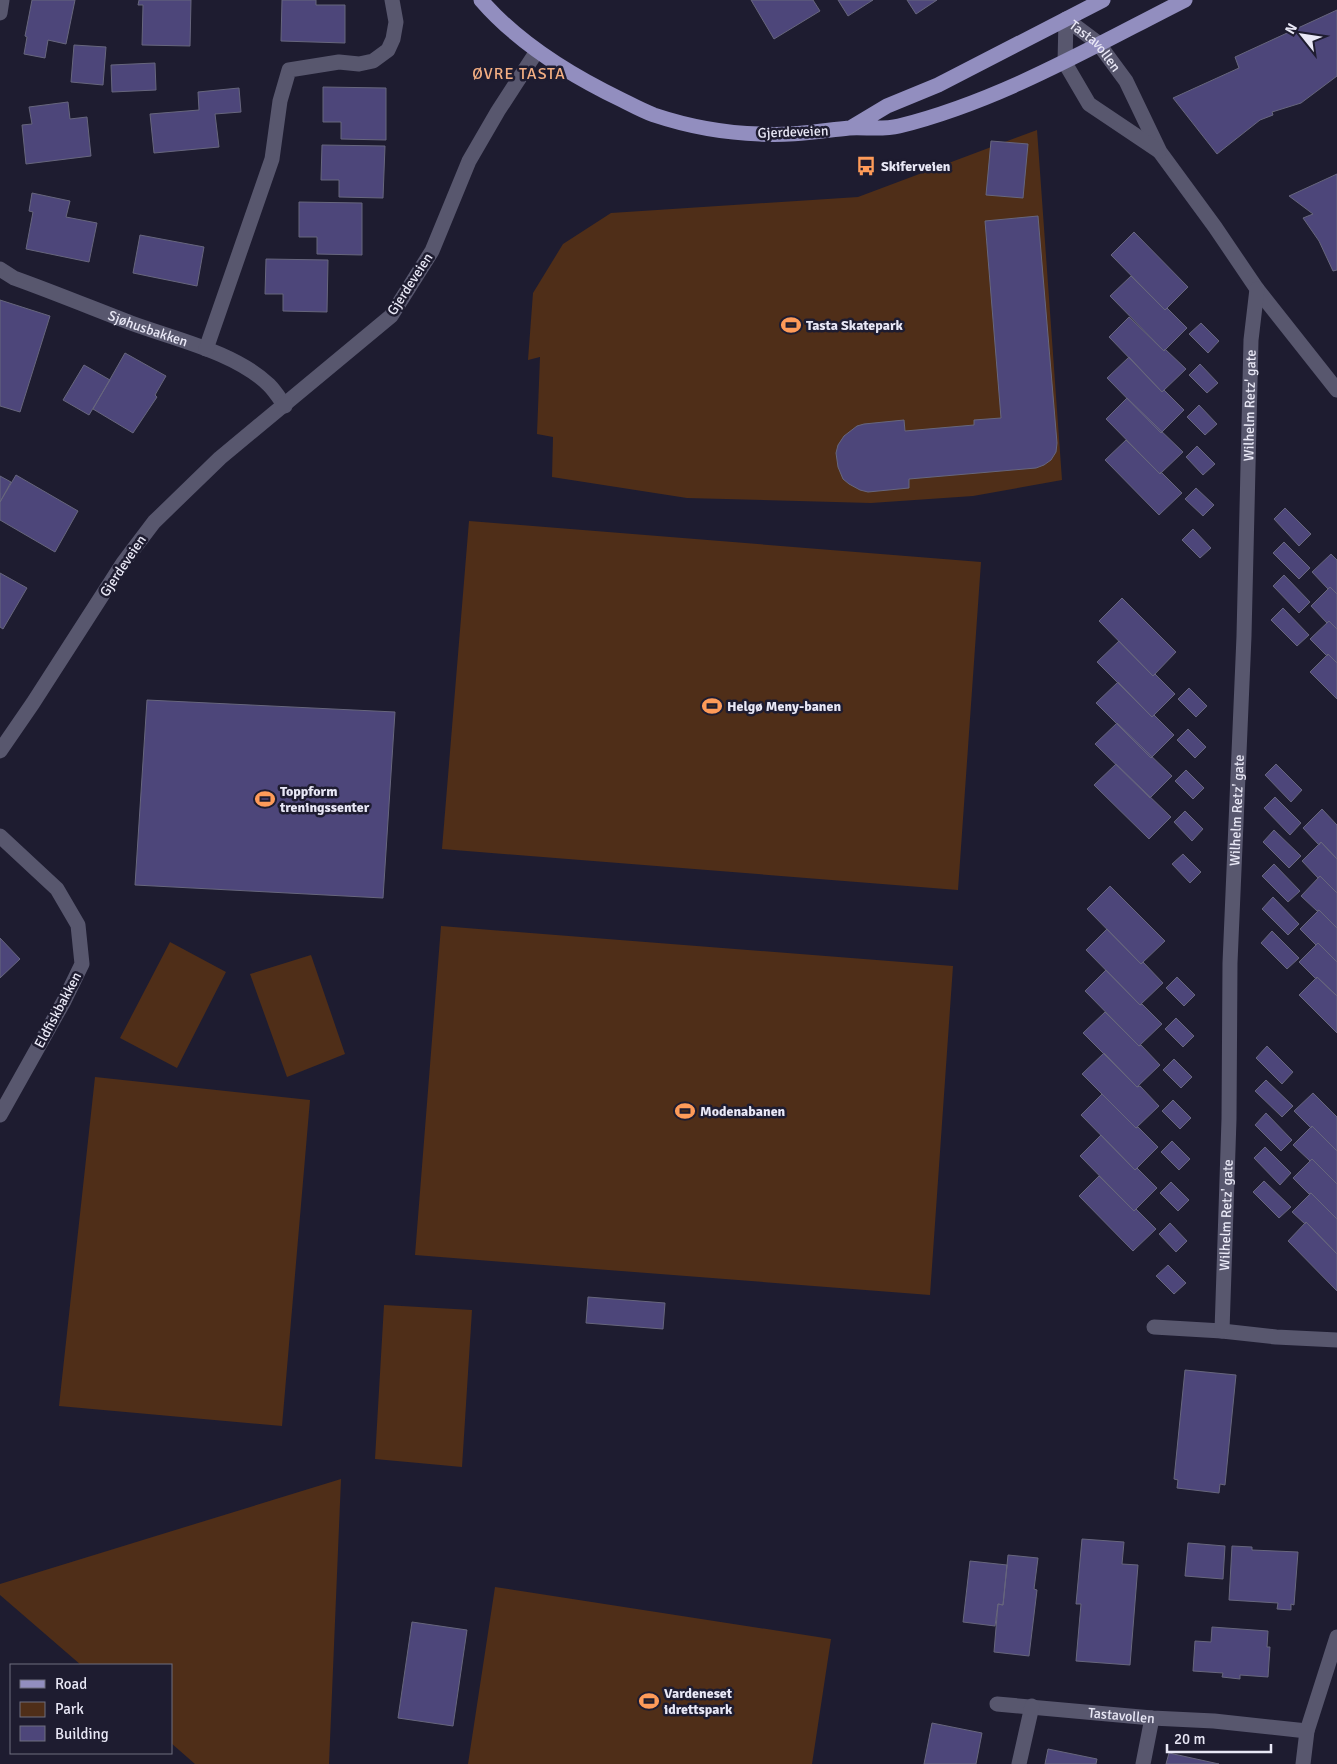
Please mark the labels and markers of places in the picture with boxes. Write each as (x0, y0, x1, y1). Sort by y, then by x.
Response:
bus stop icon: Skiferveien (855, 155, 877, 177)
place label: Skiferveien (881, 158, 951, 175)
sports icon: Tasta Skatepark (780, 314, 802, 336)
place label: Tasta Skatepark (806, 317, 904, 334)
sports icon: Helgø Meny-banen (701, 695, 723, 717)
place label: Helgø Meny-banen (727, 698, 841, 715)
place label: Toppform treningssenter (279, 783, 370, 816)
sports icon: Toppform treningssenter (254, 788, 276, 810)
sports icon: Modenabanen (674, 1100, 696, 1122)
place label: Modenabanen (700, 1103, 786, 1120)
place label: Vardeneset idrettspark (664, 1685, 733, 1718)
sports icon: Vardeneset idrettspark (638, 1690, 660, 1712)

